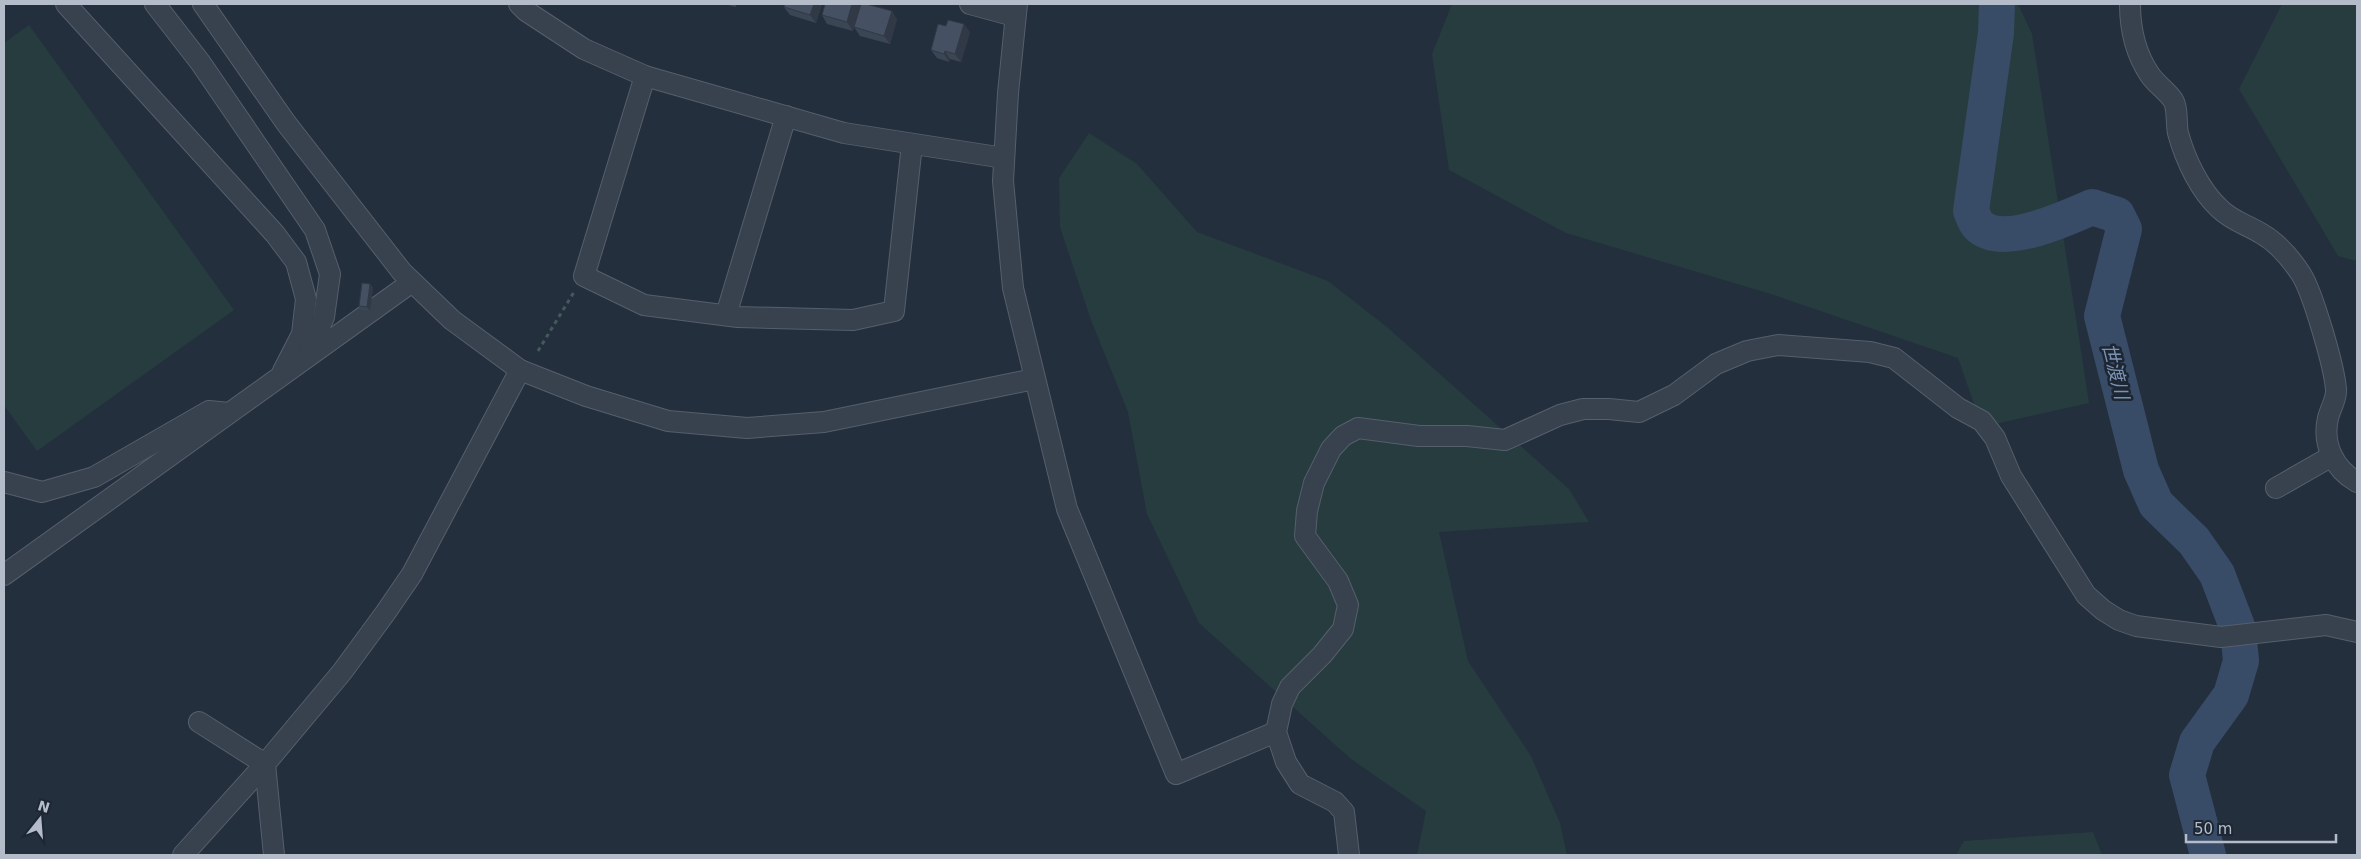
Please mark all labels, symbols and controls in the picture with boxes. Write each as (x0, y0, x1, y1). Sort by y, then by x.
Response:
water label: 世渡川 (2098, 341, 2134, 403)
north arrow (15, 794, 65, 844)
text: N (36, 797, 52, 816)
scale bar (2186, 812, 2336, 844)
text: 50 m (2194, 820, 2232, 838)

